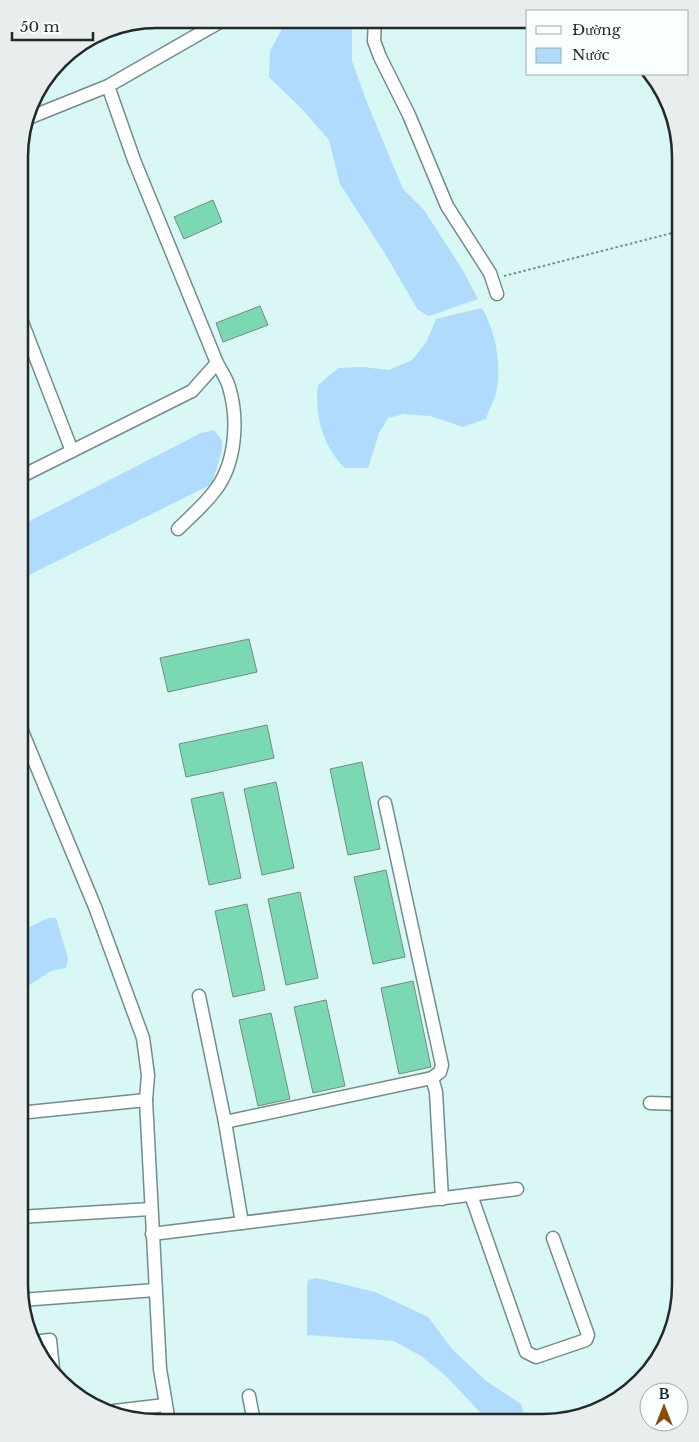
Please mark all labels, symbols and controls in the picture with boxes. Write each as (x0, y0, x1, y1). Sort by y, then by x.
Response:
scale bar (12, 10, 94, 42)
legend (526, 10, 689, 75)
text: 50 m (20, 17, 60, 36)
text: Đường (572, 20, 622, 39)
text: Nước (572, 45, 610, 64)
north arrow (639, 1382, 689, 1432)
text: B (658, 1385, 670, 1403)

